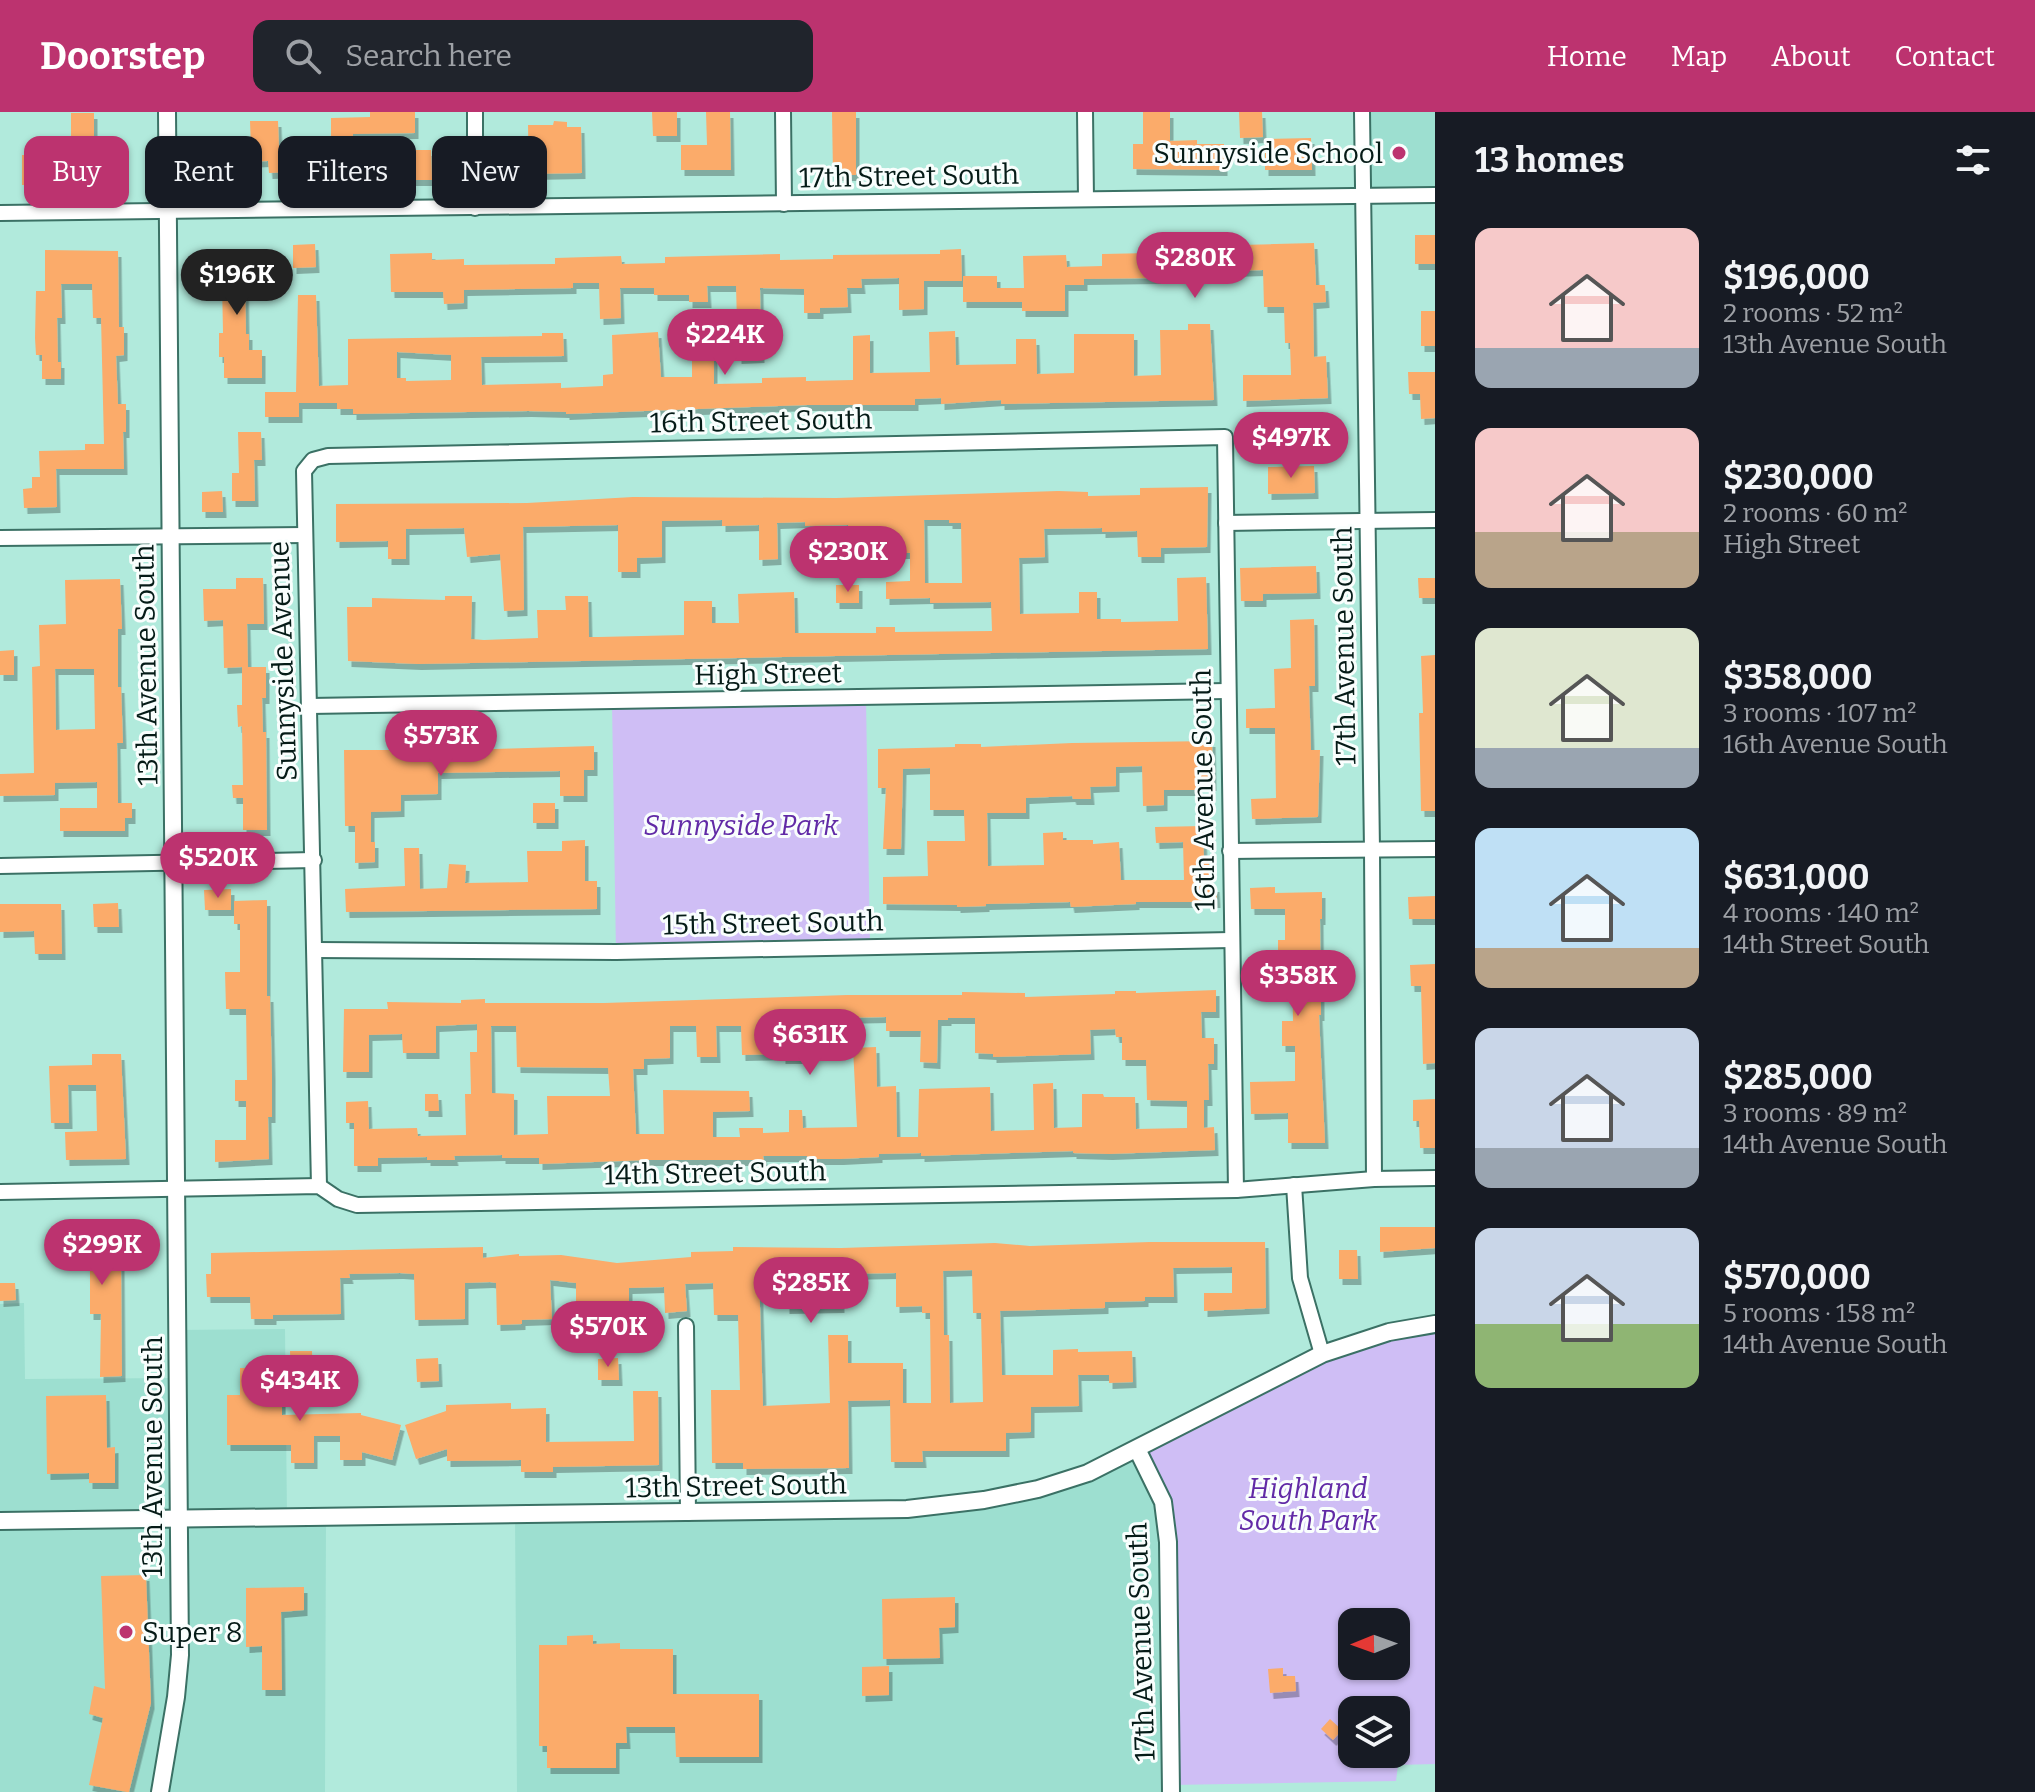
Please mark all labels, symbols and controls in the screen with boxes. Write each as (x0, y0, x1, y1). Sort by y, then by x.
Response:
search box (253, 20, 813, 92)
text: Doorstep (40, 33, 205, 79)
icon: search (281, 34, 325, 78)
text: Search here (345, 38, 512, 74)
text: Home (1547, 40, 1627, 73)
text: Map (1671, 40, 1727, 73)
text: About (1771, 40, 1851, 73)
text: Contact (1895, 40, 1995, 73)
chip: Buy (24, 136, 129, 208)
chip: Rent (145, 136, 262, 208)
chip: Filters (278, 136, 416, 208)
chip: New (432, 136, 547, 208)
place label: Sunnyside School (1153, 137, 1383, 170)
icon: filters (1951, 138, 1995, 182)
text: 13 homes (1475, 140, 1624, 181)
marker: Sunnyside School (1390, 144, 1408, 162)
street label: 17th Street South (799, 158, 1019, 194)
pin: $280K (1139, 232, 1251, 300)
text: $280K (1154, 242, 1236, 273)
pin: $196K (181, 249, 293, 317)
text: $196,000 (1723, 257, 1870, 298)
text: $196K (199, 259, 275, 290)
icon: home (1539, 260, 1635, 356)
text: 2 rooms · 52 m² (1723, 298, 1903, 329)
pin: $224K (669, 309, 781, 377)
text: $224K (685, 319, 765, 350)
text: 13th Avenue South (1723, 329, 1947, 360)
street label: 16th Street South (649, 403, 873, 439)
pin: $497K (1235, 412, 1347, 480)
text: $497K (1251, 422, 1331, 453)
text: $230,000 (1723, 457, 1874, 498)
icon: home (1539, 460, 1635, 556)
text: 2 rooms · 60 m² (1723, 498, 1907, 529)
pin: $230K (792, 526, 904, 594)
street label: 17th Avenue South (1325, 526, 1363, 766)
text: High Street (1723, 529, 1860, 560)
text: $230K (808, 536, 888, 567)
street label: Sunnyside Avenue (262, 540, 304, 782)
street label: 13th Avenue South (127, 544, 165, 786)
street label: High Street (694, 656, 842, 692)
text: $358,000 (1723, 657, 1873, 698)
icon: home (1539, 660, 1635, 756)
street label: 16th Avenue South (1184, 669, 1222, 911)
text: 3 rooms · 107 m² (1723, 698, 1916, 729)
pin: $573K (385, 710, 497, 778)
text: $573K (403, 720, 479, 751)
text: 16th Avenue South (1723, 729, 1948, 760)
park label: Sunnyside Park (643, 809, 839, 842)
pin: $520K (162, 832, 274, 900)
text: $520K (178, 842, 258, 873)
text: $631,000 (1723, 857, 1870, 898)
icon: home (1539, 860, 1635, 956)
text: 4 rooms · 140 m² (1723, 898, 1919, 929)
street label: 15th Street South (662, 905, 884, 941)
text: 14th Street South (1723, 929, 1930, 960)
pin: $358K (1242, 950, 1354, 1018)
text: $358K (1259, 960, 1337, 991)
pin: $631K (754, 1009, 866, 1077)
text: $631K (772, 1019, 848, 1050)
text: $285,000 (1723, 1057, 1873, 1098)
icon: home (1539, 1060, 1635, 1156)
text: 3 rooms · 89 m² (1723, 1098, 1907, 1129)
text: 14th Avenue South (1723, 1129, 1948, 1160)
street label: 14th Street South (604, 1155, 826, 1191)
pin: $299K (46, 1219, 158, 1287)
text: $299K (62, 1229, 142, 1260)
pin: $285K (755, 1257, 867, 1325)
text: $570,000 (1723, 1257, 1871, 1298)
icon: home (1539, 1260, 1635, 1356)
text: $285K (772, 1267, 850, 1298)
text: 5 rooms · 158 m² (1723, 1298, 1915, 1329)
pin: $570K (552, 1301, 664, 1369)
text: $570K (569, 1311, 647, 1342)
text: 14th Avenue South (1723, 1329, 1948, 1360)
street label: 13th Avenue South (136, 1336, 169, 1578)
pin: $434K (244, 1355, 356, 1423)
text: $434K (259, 1365, 341, 1396)
street label: 13th Street South (625, 1468, 847, 1504)
park label: Highland South Park (1239, 1472, 1378, 1537)
street label: 17th Avenue South (1120, 1522, 1162, 1762)
north arrow (1338, 1608, 1410, 1680)
map controls (1338, 1608, 1410, 1768)
place label: Super 8 (142, 1616, 243, 1649)
marker: Super 8 (117, 1623, 135, 1641)
button: layers (1338, 1696, 1410, 1768)

